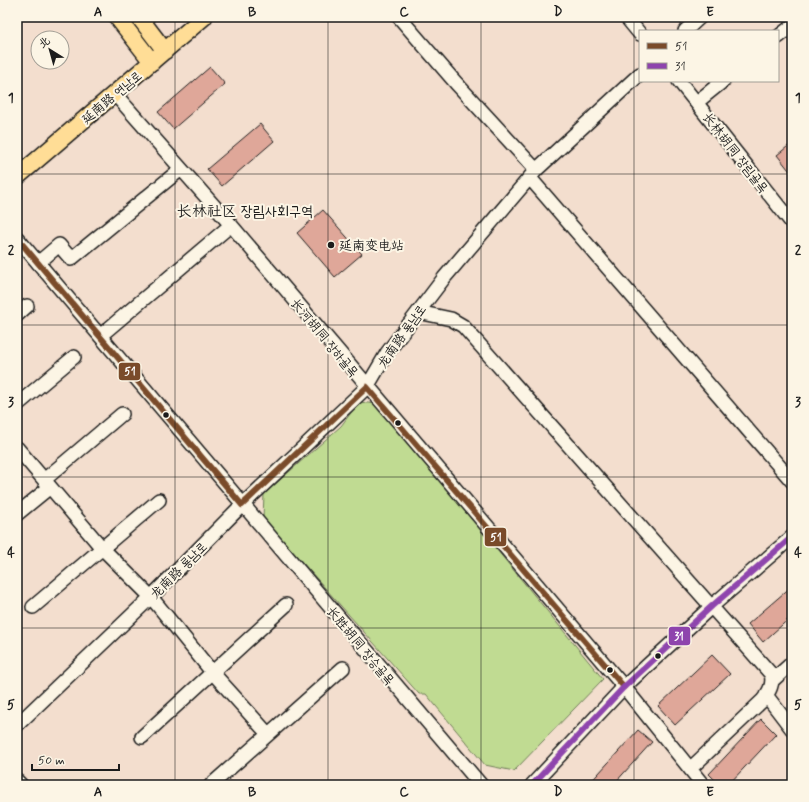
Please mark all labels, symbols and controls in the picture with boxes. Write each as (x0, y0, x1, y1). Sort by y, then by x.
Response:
text: A (94, 4, 102, 21)
text: B (248, 4, 257, 21)
text: C (399, 4, 409, 21)
text: D (554, 4, 563, 21)
text: E (706, 4, 714, 21)
north arrow (30, 30, 70, 70)
legend (639, 30, 779, 82)
text: 北 (36, 34, 53, 52)
text: 51 (675, 39, 687, 55)
text: 31 (675, 59, 686, 75)
street label: 延南路 연남로 (78, 68, 146, 128)
text: 1 (8, 90, 14, 107)
text: 1 (795, 90, 801, 107)
street label: 长林胡同 장림골목 (698, 109, 771, 197)
district label: 长林社区 장림사회구역 (177, 202, 313, 222)
place label: 延南变电站 (339, 238, 404, 255)
marker: 延南变电站 (326, 240, 336, 250)
text: 2 (8, 242, 15, 259)
text: 2 (795, 242, 802, 259)
street label: 长河胡同 장하골목 (286, 295, 362, 381)
street label: 龙南路 룡남로 (374, 302, 430, 372)
line badge: 51 (118, 362, 141, 381)
text: 51 (124, 365, 136, 379)
text: 3 (8, 394, 14, 411)
text: 3 (795, 394, 801, 411)
unlabelled marker (161, 410, 171, 420)
unlabelled marker (393, 418, 403, 428)
line badge: 51 (484, 527, 507, 547)
text: 51 (490, 531, 502, 545)
street label: 龙南路 룡남로 (147, 539, 211, 603)
text: 4 (7, 545, 15, 562)
text: 4 (794, 545, 802, 562)
street label: 长胜胡同 장승골목 (322, 603, 398, 689)
line badge: 31 (668, 626, 691, 646)
text: 31 (674, 630, 684, 644)
unlabelled marker (653, 651, 663, 661)
unlabelled marker (605, 665, 615, 675)
text: 5 (7, 697, 15, 714)
text: 5 (794, 697, 802, 714)
scale bar (32, 746, 119, 772)
text: 50 m (38, 753, 65, 769)
text: A (94, 784, 102, 801)
text: B (248, 784, 257, 801)
text: C (399, 784, 409, 801)
text: D (554, 784, 563, 801)
text: E (706, 784, 714, 801)

